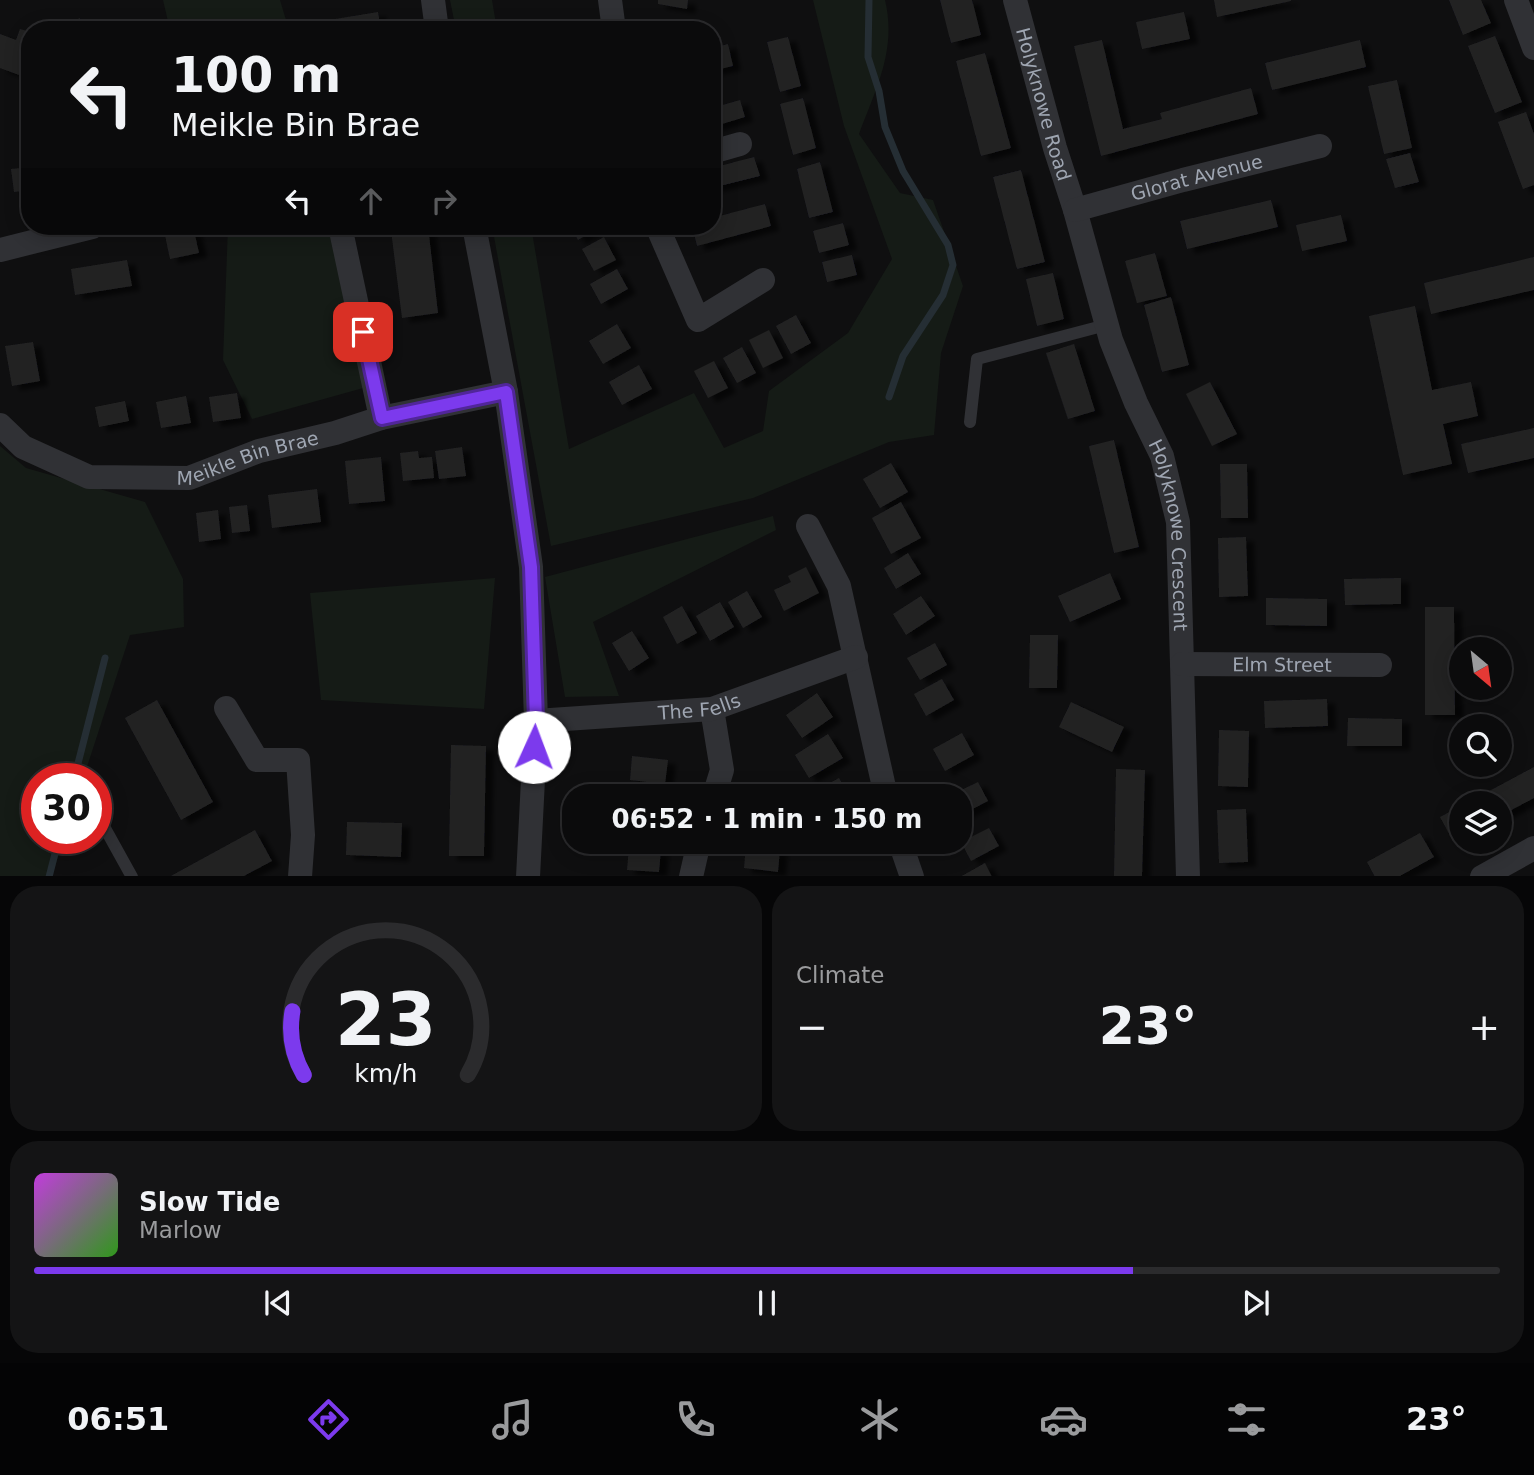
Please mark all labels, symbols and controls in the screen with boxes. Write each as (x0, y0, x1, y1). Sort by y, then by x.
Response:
street label: Holyknowe Road (1012, 25, 1076, 184)
text: 100 m (171, 47, 341, 104)
icon: left (56, 49, 147, 140)
text: Meikle Bin Brae (171, 106, 420, 144)
street label: Glorat Avenue (1128, 150, 1265, 205)
icon: left (279, 182, 317, 220)
icon: ahead (352, 182, 390, 220)
icon: right (425, 182, 463, 220)
pin (333, 302, 393, 362)
icon: arrive (344, 313, 382, 351)
street label: Meikle Bin Brae (177, 426, 321, 489)
street label: Holyknowe Crescent (1144, 436, 1192, 631)
north arrow (1449, 637, 1512, 700)
map controls (1449, 637, 1512, 854)
street label: Elm Street (1232, 653, 1332, 676)
street label: The Fells (656, 689, 743, 724)
position arrow (497, 710, 571, 784)
button: search (1449, 714, 1512, 777)
speed limit sign: 30 (21, 763, 112, 854)
button: layers (1449, 791, 1512, 854)
text: 06:52 · 1 min · 150 m (612, 804, 922, 834)
text: Climate (796, 962, 885, 988)
text: 23 (335, 977, 437, 1062)
text: 23° (1099, 996, 1197, 1056)
text: − (796, 1005, 828, 1049)
text: + (1468, 1005, 1500, 1049)
text: km/h (354, 1058, 418, 1087)
text: Slow Tide (139, 1187, 280, 1217)
text: Marlow (139, 1217, 222, 1243)
icon: previous (259, 1284, 297, 1322)
icon: pause (748, 1284, 786, 1322)
icon: next (1237, 1284, 1275, 1322)
icon: directions (304, 1395, 353, 1444)
icon: music (488, 1395, 537, 1444)
icon: phone (671, 1395, 720, 1444)
icon: climate (855, 1395, 904, 1444)
icon: car (1039, 1395, 1088, 1444)
icon: filters (1222, 1395, 1271, 1444)
text: 06:51 (67, 1400, 169, 1438)
text: 23° (1406, 1400, 1467, 1438)

